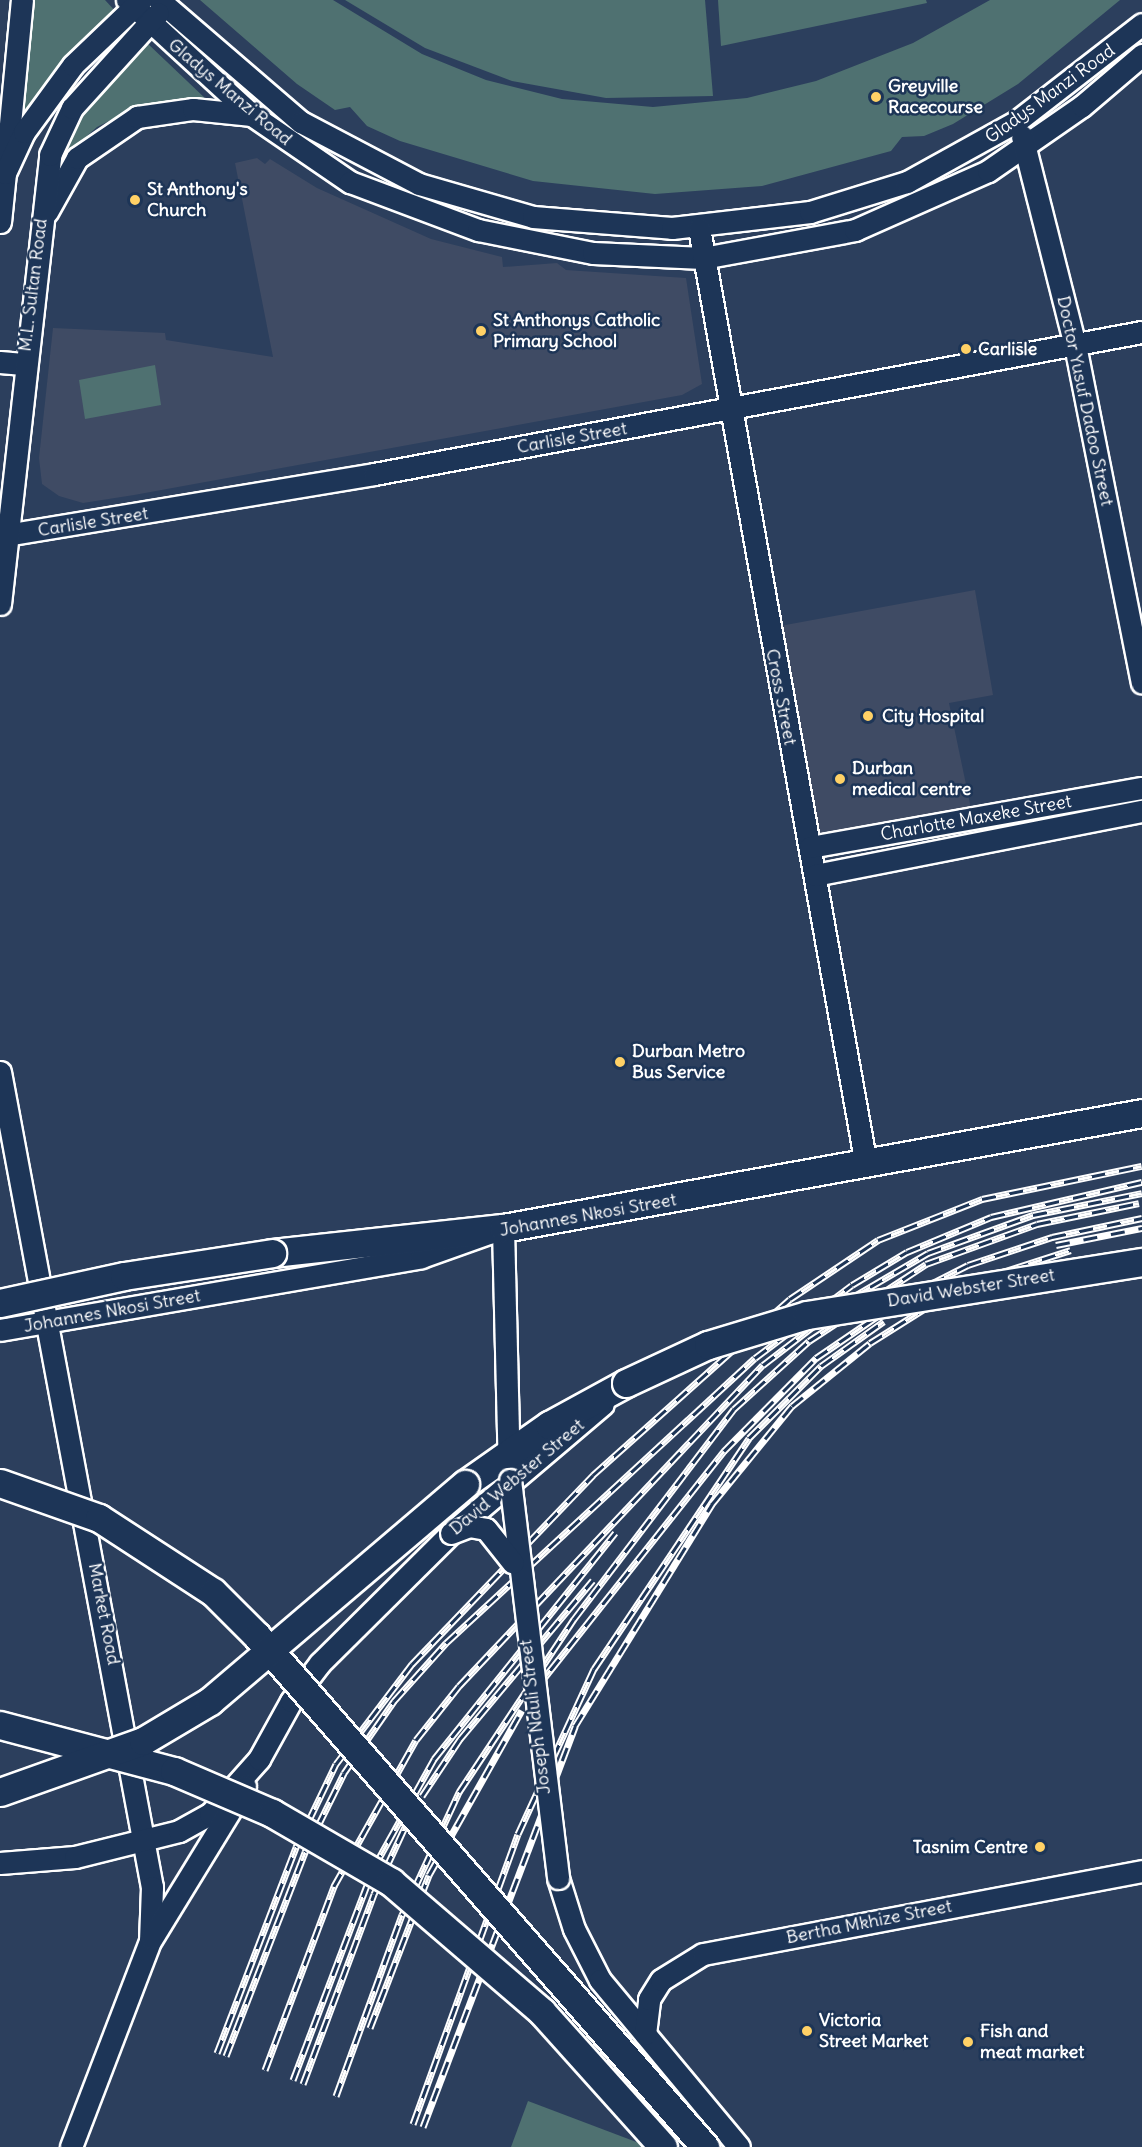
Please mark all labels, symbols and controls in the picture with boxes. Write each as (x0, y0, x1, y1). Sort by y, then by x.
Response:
street label: Gladys Manzi Road (164, 34, 296, 150)
street label: Gladys Manzi Road (981, 40, 1119, 148)
place label: Greyville Racecourse (888, 76, 983, 118)
marker: Greyville Racecourse (869, 90, 883, 104)
place label: St Anthony's Church (147, 179, 248, 222)
marker: St Anthony's Church (128, 193, 142, 207)
street label: M.L. Sultan Road (14, 217, 52, 353)
street label: Doctor Yusuf Dadoo Street (1052, 294, 1118, 508)
place label: St Anthonys Catholic Primary School (493, 310, 660, 352)
marker: St Anthonys Catholic Primary School (474, 324, 488, 338)
place label: Carlisle (978, 338, 1037, 360)
marker: Carlisle (959, 342, 973, 356)
street label: Carlisle Street (515, 418, 629, 458)
street label: Carlisle Street (36, 503, 150, 541)
street label: Cross Street (761, 647, 801, 747)
place label: City Hospital (882, 705, 984, 727)
marker: City Hospital (859, 707, 877, 725)
place label: Durban medical centre (852, 758, 971, 800)
marker: Durban medical centre (833, 772, 847, 786)
street label: Charlotte Maxeke Street (879, 791, 1073, 845)
place label: Durban Metro Bus Service (632, 1041, 745, 1084)
marker: Durban Metro Bus Service (613, 1055, 627, 1069)
street label: Johannes Nkosi Street (498, 1189, 678, 1241)
street label: David Webster Street (886, 1264, 1056, 1312)
street label: Johannes Nkosi Street (22, 1285, 202, 1337)
street label: David Webster Street (445, 1414, 589, 1540)
street label: Market Road (84, 1561, 124, 1667)
street label: Joseph Nduli Street (515, 1638, 555, 1796)
place label: Tasnim Centre (913, 1836, 1028, 1858)
marker: Tasnim Centre (1033, 1840, 1047, 1854)
street label: Bertha Mkhize Street (784, 1895, 954, 1949)
place label: Victoria Street Market (819, 2010, 928, 2052)
place label: Fish and meat market (980, 2021, 1084, 2064)
marker: Victoria Street Market (800, 2024, 814, 2038)
marker: Fish and meat market (961, 2035, 975, 2049)

